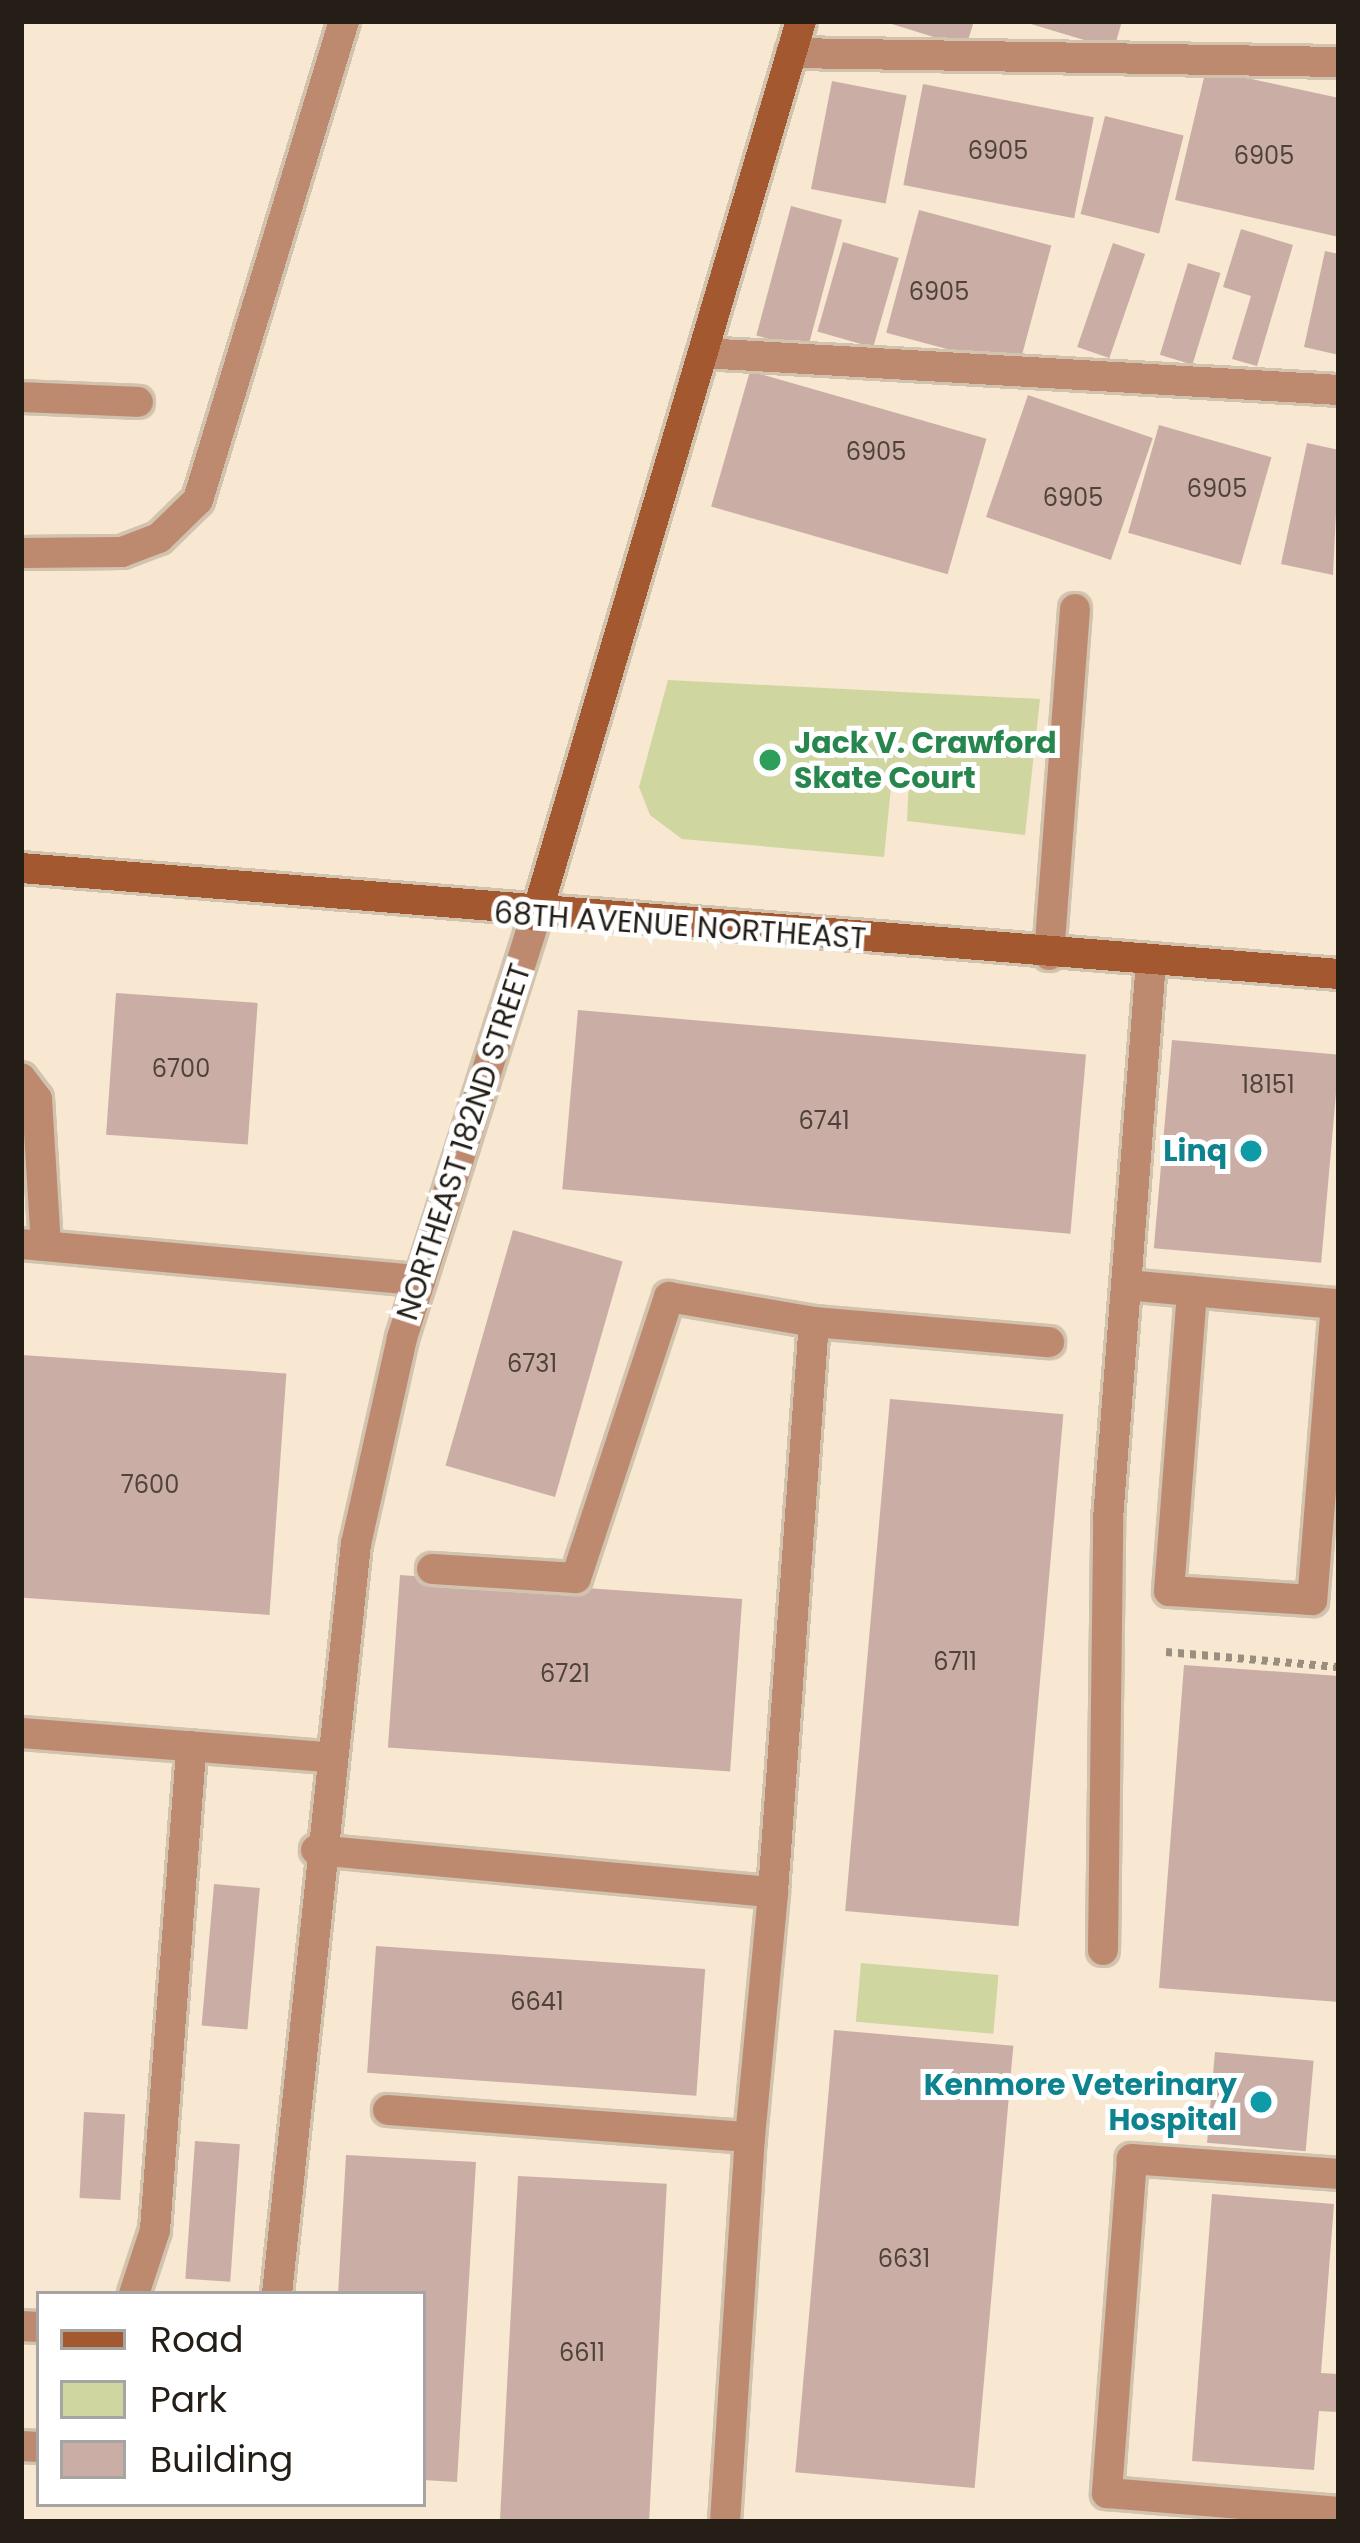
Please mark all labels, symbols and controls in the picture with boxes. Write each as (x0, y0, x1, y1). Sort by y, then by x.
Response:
house number: 6905 (968, 137, 1028, 165)
house number: 6905 (1234, 142, 1294, 170)
house number: 6905 (909, 278, 969, 306)
house number: 6905 (846, 438, 906, 466)
house number: 6905 (1187, 475, 1247, 503)
house number: 6905 (1043, 484, 1103, 512)
place label: Jack V. Crawford Skate Court (794, 725, 1057, 795)
marker: Jack V. Crawford Skate Court (757, 747, 783, 773)
street label: 68TH AVENUE NORTHEAST (493, 895, 867, 957)
street label: NORTHEAST 182ND STREET (389, 959, 539, 1325)
house number: 6700 (152, 1055, 210, 1083)
house number: 18151 (1241, 1071, 1295, 1099)
house number: 6741 (798, 1107, 850, 1135)
place label: Linq (1163, 1133, 1227, 1169)
marker: Linq (1238, 1138, 1264, 1164)
house number: 6731 (507, 1350, 557, 1378)
house number: 7600 (121, 1471, 179, 1499)
house number: 6711 (933, 1648, 977, 1676)
house number: 6721 (540, 1660, 590, 1688)
house number: 6641 (510, 1988, 564, 2016)
place label: Kenmore Veterinary Hospital (924, 2067, 1237, 2138)
marker: Kenmore Veterinary Hospital (1248, 2089, 1274, 2115)
house number: 6631 (878, 2245, 930, 2273)
legend (36, 2291, 426, 2507)
text: Road (150, 2314, 244, 2365)
house number: 6611 (559, 2339, 605, 2367)
text: Park (150, 2374, 227, 2425)
text: Building (150, 2434, 293, 2485)

